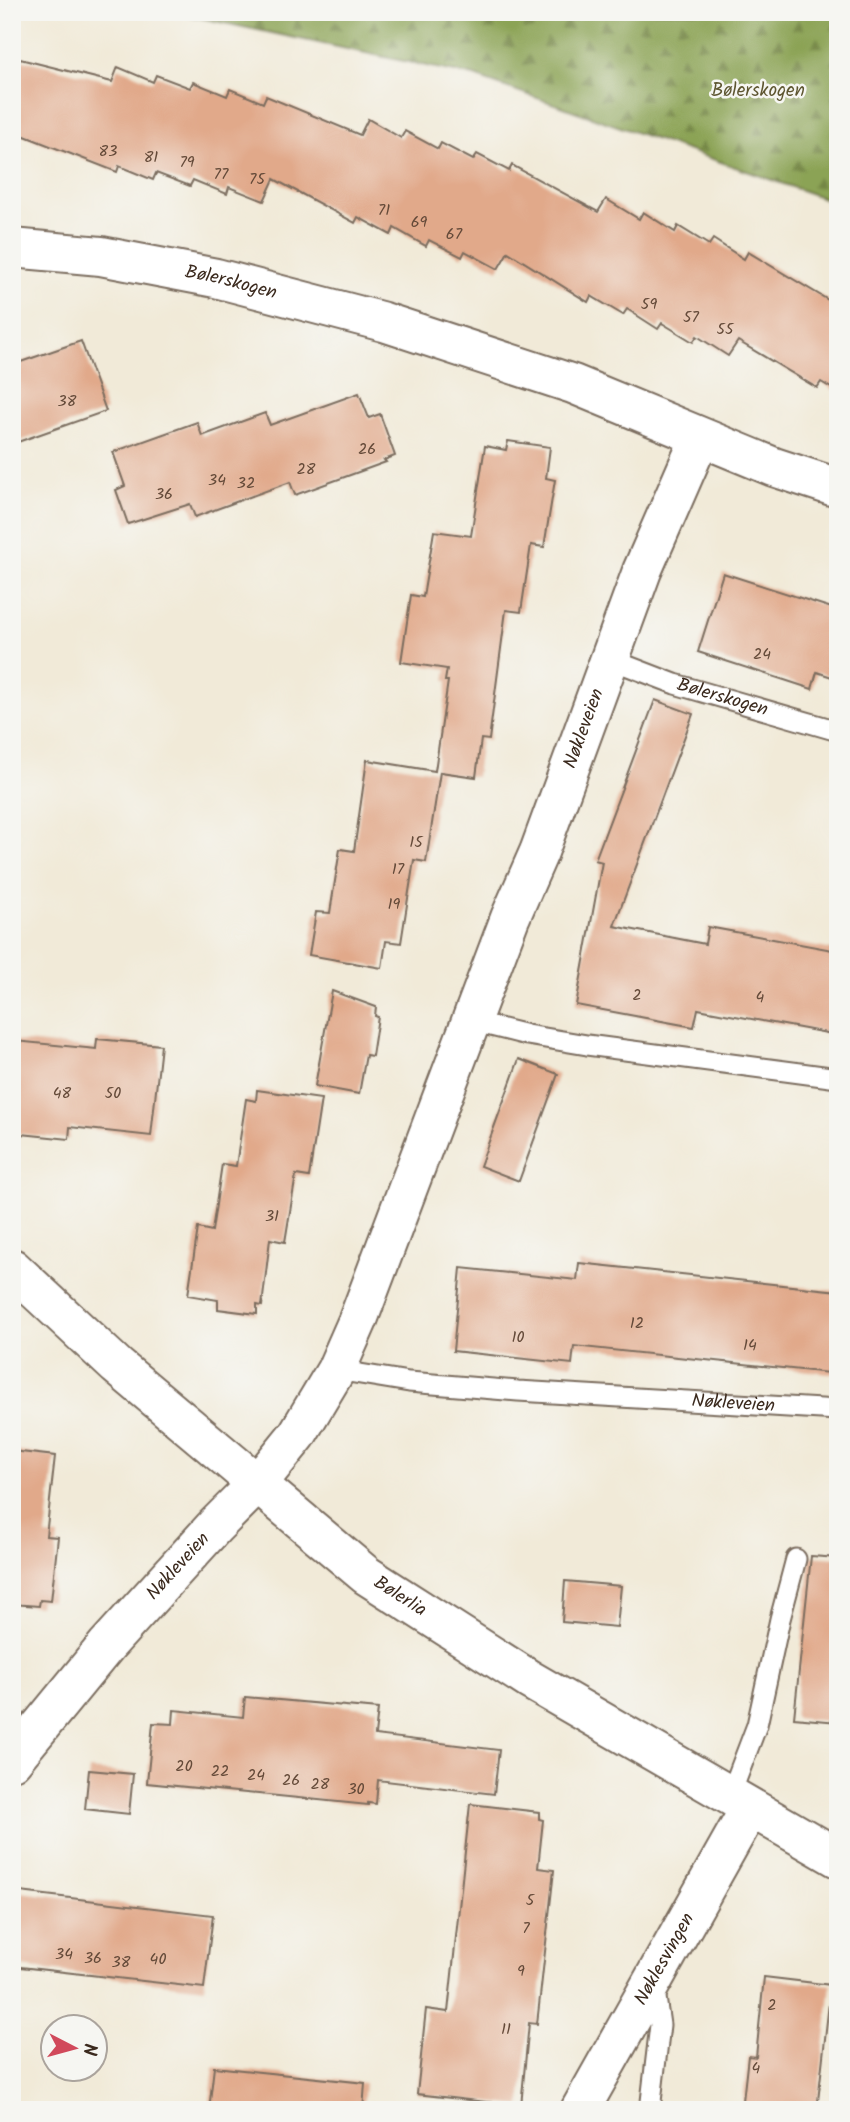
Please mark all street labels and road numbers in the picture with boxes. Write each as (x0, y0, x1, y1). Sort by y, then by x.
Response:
street label: Bølerskogen (182, 257, 280, 308)
street label: Bølerskogen (673, 670, 772, 725)
street label: Nøkleveien (556, 684, 613, 773)
street label: Nøkleveien (691, 1386, 776, 1421)
street label: Nøkleveien (139, 1525, 217, 1607)
street label: Bølerlia (367, 1568, 433, 1625)
street label: Nøklesvingen (627, 1907, 703, 2011)

